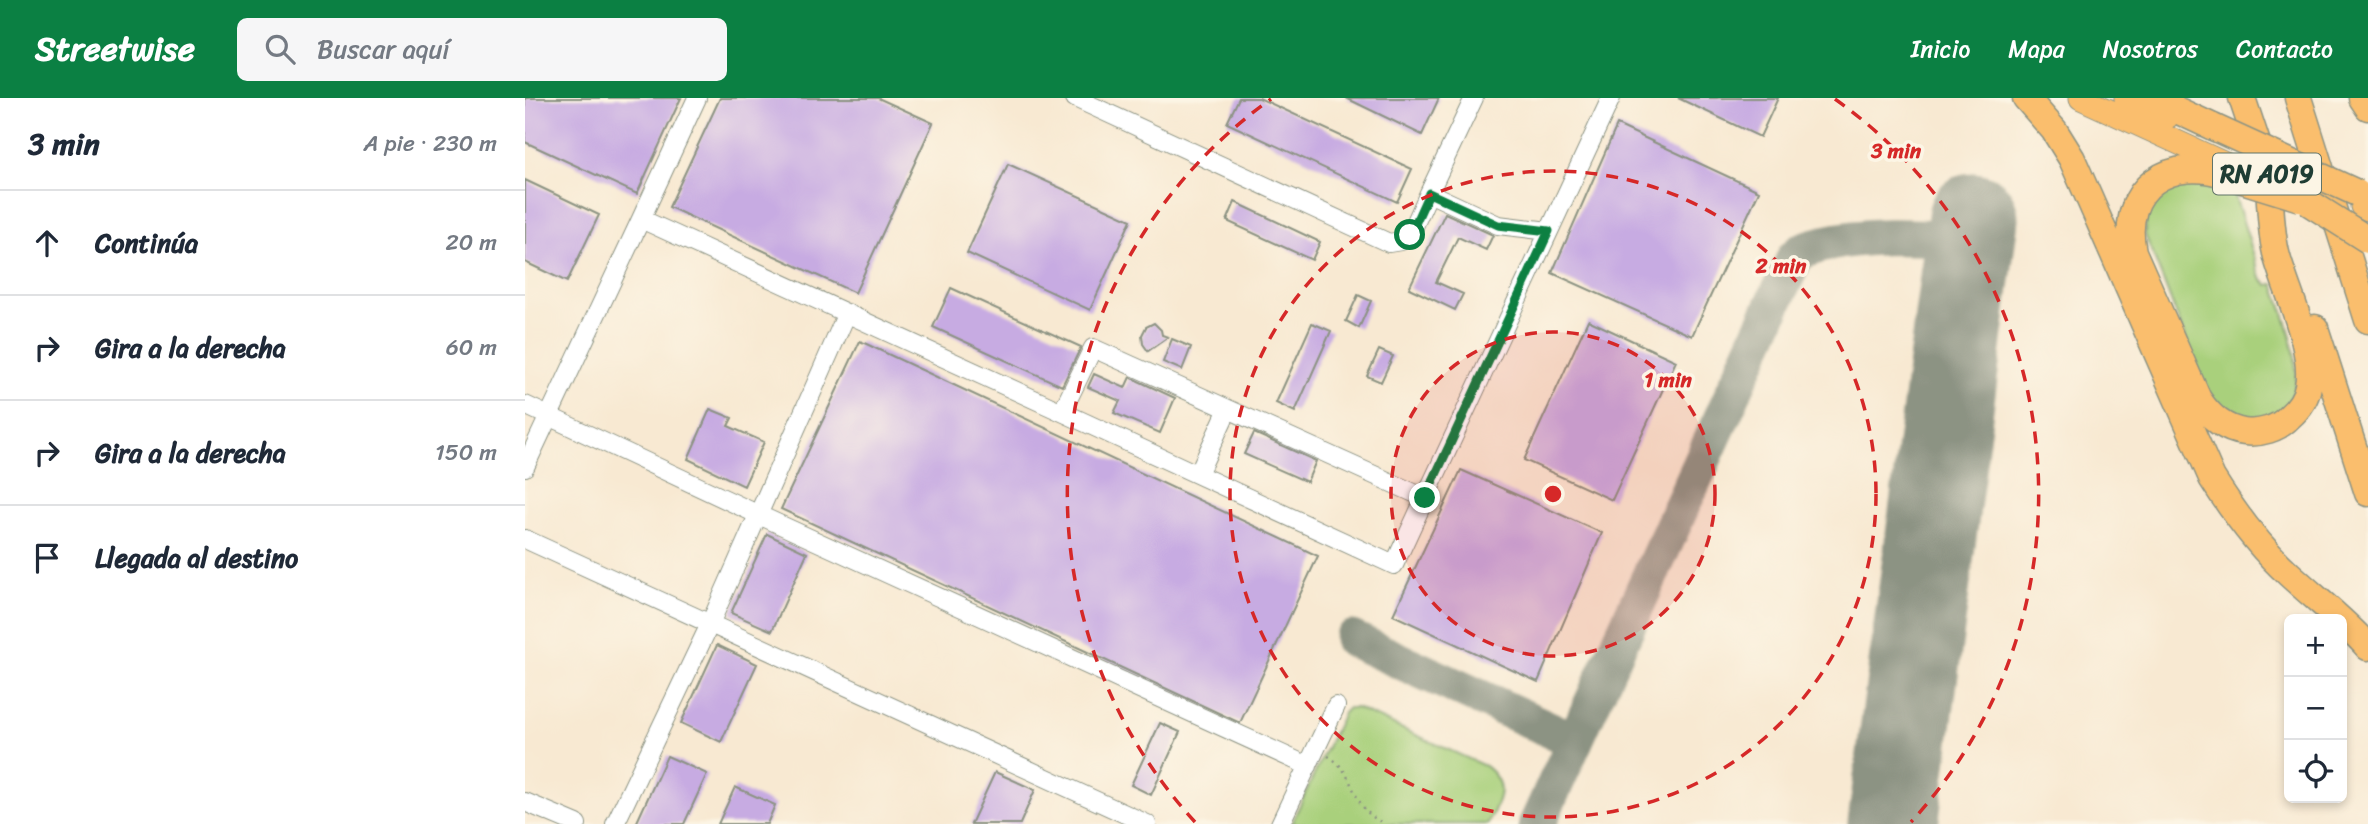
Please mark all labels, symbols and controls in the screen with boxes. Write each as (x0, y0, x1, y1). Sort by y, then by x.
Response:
search box (237, 18, 727, 81)
text: Streetwise (35, 20, 195, 78)
text: Buscar aquí (317, 26, 450, 72)
text: Inicio (1911, 28, 1970, 70)
text: Mapa (2008, 28, 2065, 70)
text: Nosotros (2103, 28, 2198, 70)
text: Contacto (2236, 28, 2333, 70)
icon: search (261, 30, 299, 68)
text: 3 min (28, 117, 100, 171)
text: A pie · 230 m (363, 123, 497, 164)
text: 3 min (1870, 132, 1922, 170)
road number: RN A019 (2213, 154, 2321, 194)
route start (1394, 219, 1425, 250)
text: Continúa (95, 220, 198, 266)
text: 20 m (446, 222, 497, 263)
icon: ahead (28, 224, 66, 262)
text: 2 min (1755, 247, 1807, 285)
text: Gira a la derecha (95, 325, 286, 371)
text: 60 m (446, 327, 497, 368)
icon: right (28, 329, 66, 367)
text: 1 min (1644, 361, 1693, 399)
text: Gira a la derecha (95, 430, 286, 476)
text: 150 m (435, 432, 497, 473)
icon: right (28, 434, 66, 472)
route end (1409, 482, 1440, 513)
centre of rings (1541, 482, 1565, 506)
text: Llegada al destino (95, 535, 298, 581)
icon: arrive (28, 539, 66, 577)
map controls (2284, 614, 2347, 803)
button: + (2284, 614, 2347, 677)
button: − (2284, 677, 2347, 740)
button: locate (2284, 740, 2347, 803)

